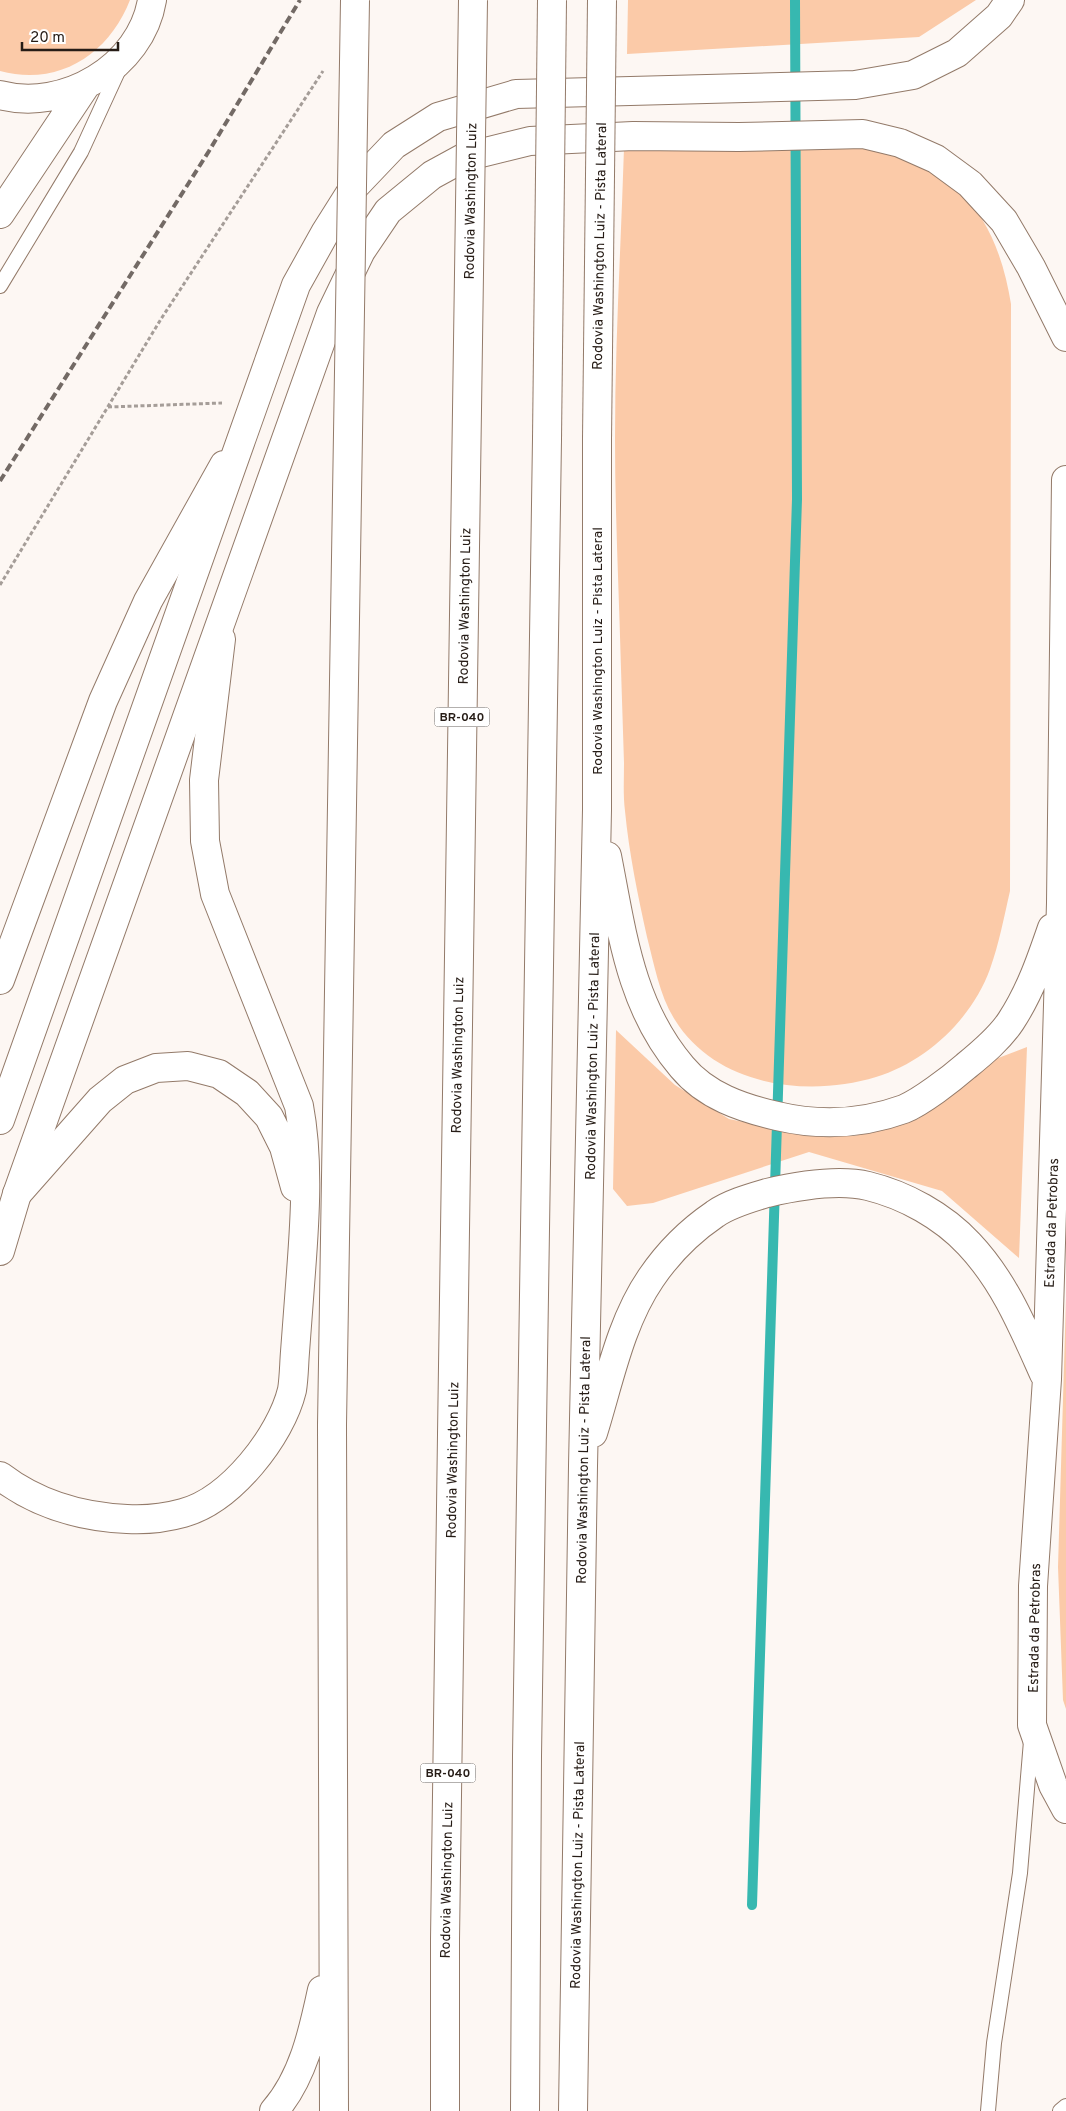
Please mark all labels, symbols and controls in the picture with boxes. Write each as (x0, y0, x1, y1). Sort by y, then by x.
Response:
scale bar (22, 20, 119, 52)
text: 20 m (30, 29, 65, 48)
street label: Rodovia Washington Luiz (462, 122, 481, 280)
street label: Rodovia Washington Luiz - Pista Lateral (590, 122, 611, 370)
street label: Rodovia Washington Luiz (456, 527, 475, 685)
street label: Rodovia Washington Luiz - Pista Lateral (590, 527, 607, 775)
road number: BR-040 (434, 708, 490, 726)
street label: Rodovia Washington Luiz - Pista Lateral (583, 932, 604, 1180)
street label: Rodovia Washington Luiz (449, 976, 468, 1134)
street label: Estrada da Petrobras (1042, 1158, 1063, 1288)
street label: Rodovia Washington Luiz - Pista Lateral (574, 1336, 595, 1584)
street label: Rodovia Washington Luiz (444, 1381, 463, 1539)
street label: Estrada da Petrobras (1026, 1563, 1045, 1693)
street label: Rodovia Washington Luiz - Pista Lateral (568, 1741, 589, 1989)
road number: BR-040 (420, 1764, 476, 1782)
street label: Rodovia Washington Luiz (438, 1801, 457, 1959)

